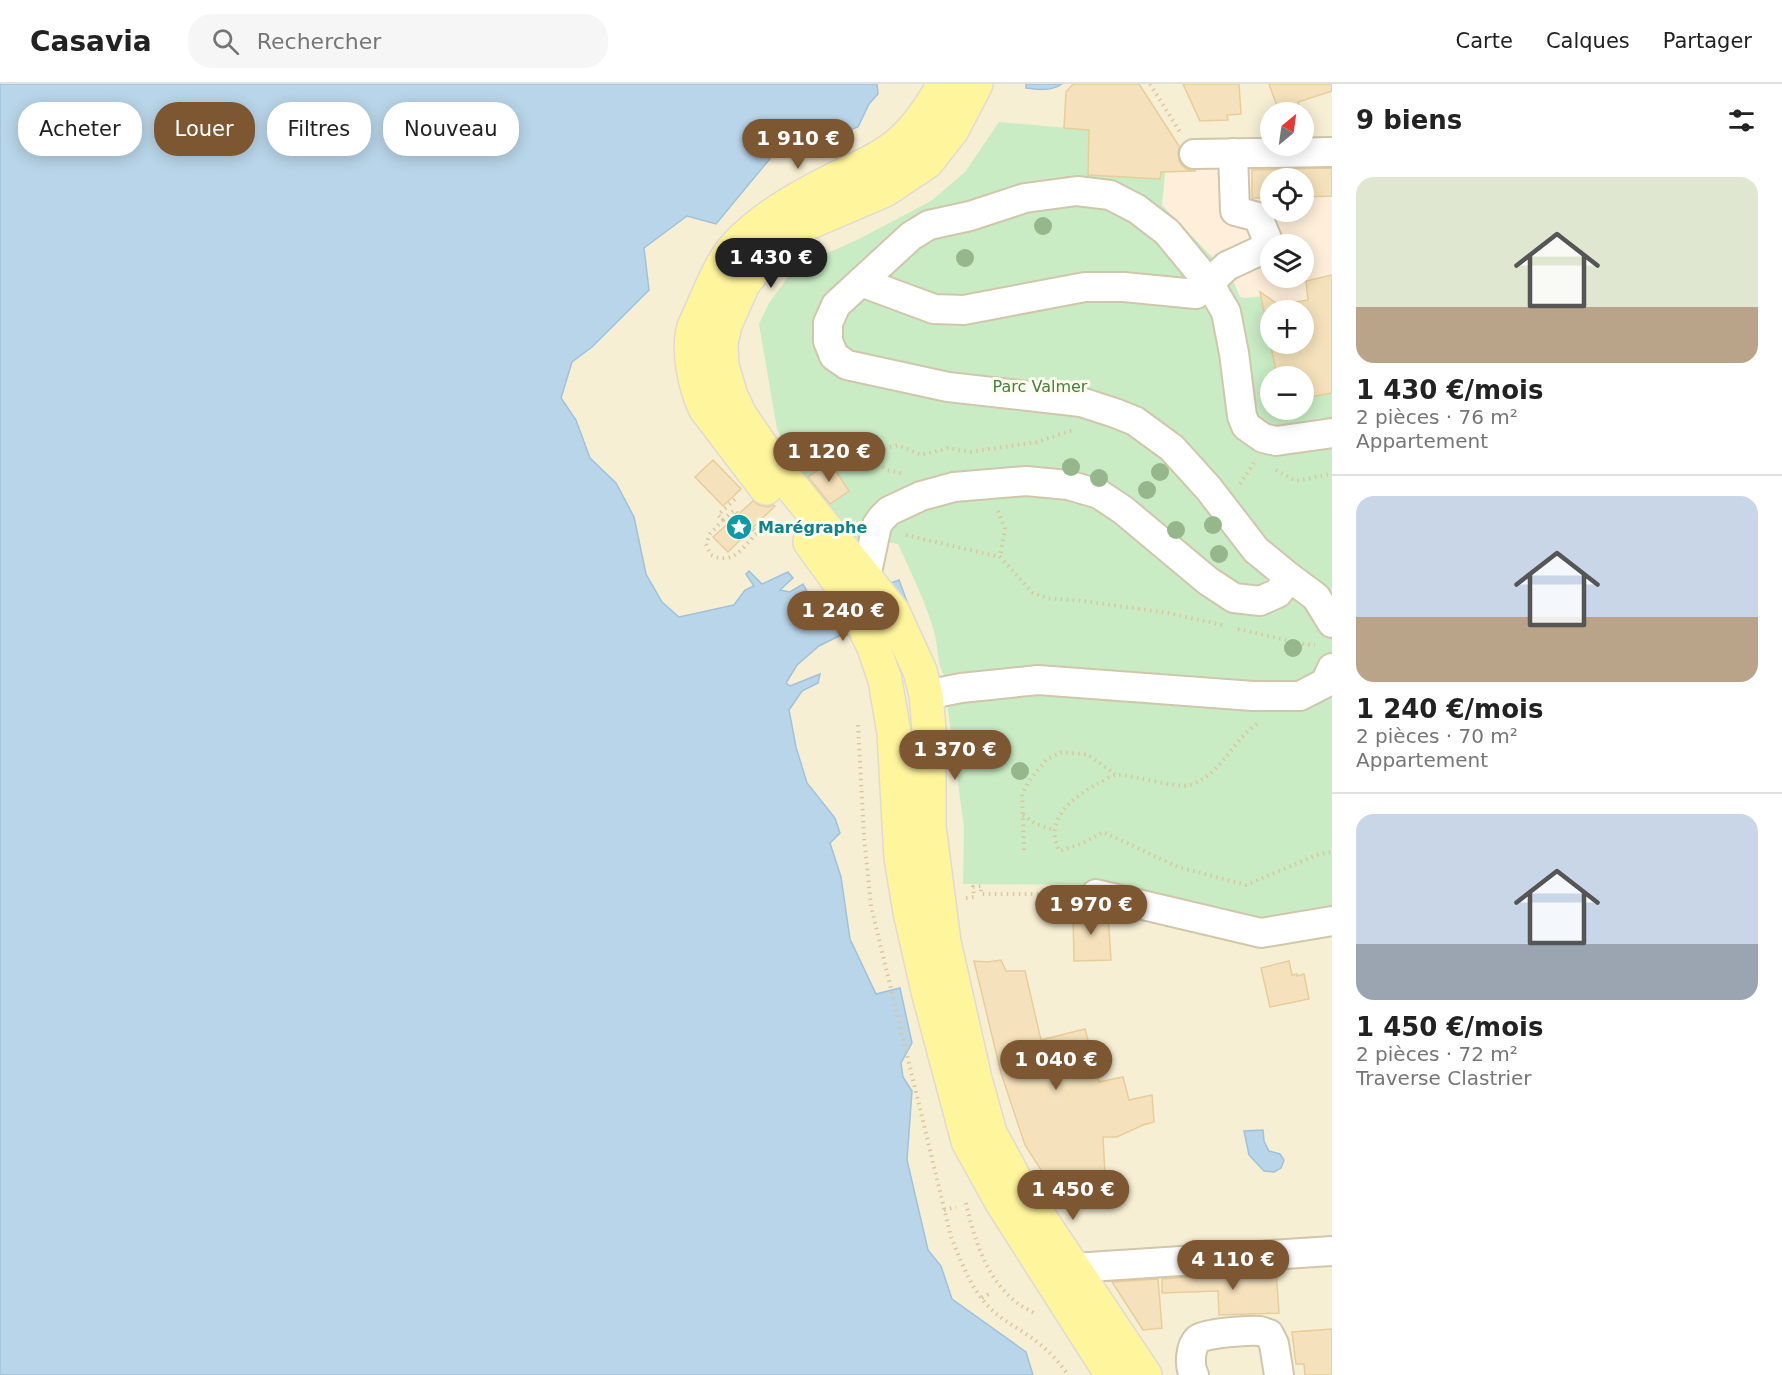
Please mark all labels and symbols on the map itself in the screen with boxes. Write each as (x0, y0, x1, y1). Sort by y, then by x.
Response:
north arrow (1260, 102, 1314, 156)
pin: 1 910 € (743, 119, 853, 170)
pin: 1 430 € (716, 238, 826, 289)
park label: Parc Valmer (993, 377, 1088, 396)
pin: 1 120 € (774, 432, 884, 483)
place icon: Marégraphe (724, 512, 754, 542)
place label: Marégraphe (758, 518, 867, 537)
pin: 1 240 € (788, 591, 898, 642)
pin: 1 370 € (900, 730, 1010, 781)
pin: 1 970 € (1036, 885, 1146, 936)
pin: 1 040 € (1001, 1040, 1111, 1091)
pin: 1 450 € (1018, 1170, 1128, 1221)
pin: 4 110 € (1178, 1240, 1288, 1291)

